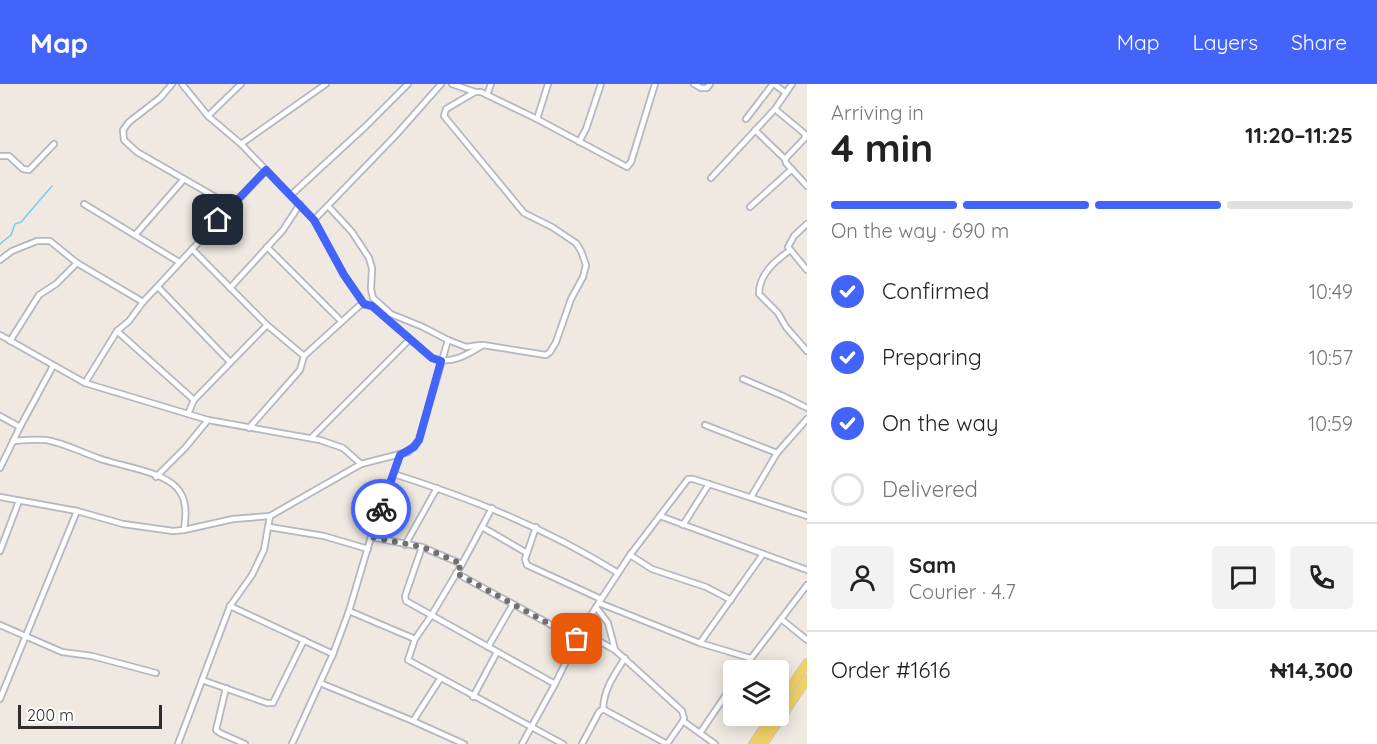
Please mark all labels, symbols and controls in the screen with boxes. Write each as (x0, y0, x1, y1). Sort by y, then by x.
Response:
text: Map (30, 25, 88, 60)
text: Map (1117, 29, 1160, 55)
text: Layers (1193, 29, 1258, 55)
text: Share (1291, 29, 1347, 55)
text: Arriving in (831, 100, 924, 125)
text: 11:20–11:25 (1245, 121, 1353, 149)
text: 4 min (831, 123, 933, 172)
pin (192, 194, 243, 245)
icon: home (201, 203, 234, 236)
text: On the way · 690 m (831, 218, 1009, 243)
icon: check (831, 275, 864, 308)
text: Confirmed (882, 277, 989, 305)
text: 10:49 (1309, 279, 1353, 304)
icon: check (831, 341, 864, 374)
text: Preparing (882, 343, 982, 371)
text: 10:57 (1309, 345, 1353, 370)
icon: check (831, 407, 864, 440)
text: On the way (882, 409, 998, 437)
text: 10:59 (1308, 411, 1353, 436)
text: Delivered (882, 475, 978, 503)
courier (351, 479, 411, 539)
icon: bike (365, 493, 398, 526)
button: person (831, 546, 894, 609)
button: chat (1212, 546, 1275, 609)
button: phone (1290, 546, 1353, 609)
text: Sam (909, 551, 956, 579)
text: Courier · 4.7 (909, 579, 1016, 604)
pin (551, 613, 602, 664)
icon: bag (560, 622, 593, 655)
text: Order #1616 (831, 656, 950, 684)
text: ₦14,300 (1270, 656, 1353, 684)
map controls (723, 660, 789, 726)
button: layers (723, 660, 789, 726)
scale bar (18, 702, 162, 730)
text: 200 m (27, 705, 74, 725)

